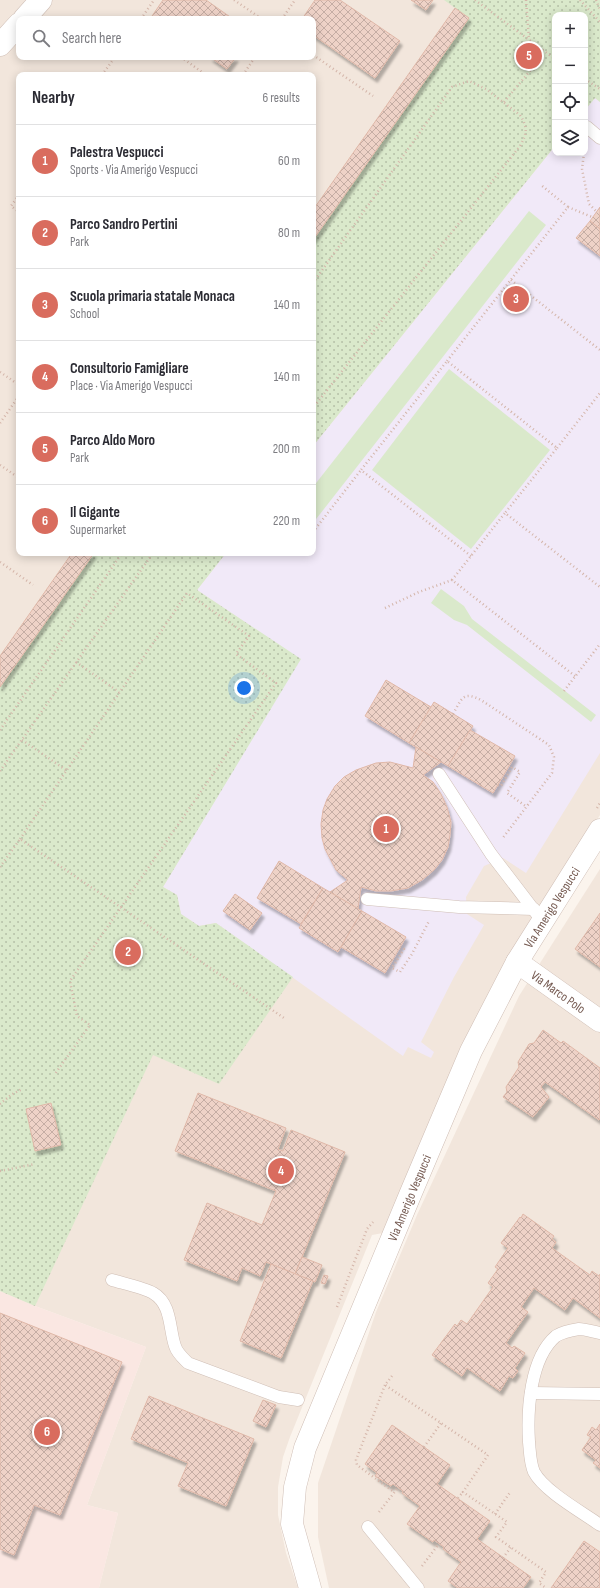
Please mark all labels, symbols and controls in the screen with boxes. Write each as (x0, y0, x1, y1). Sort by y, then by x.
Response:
map controls (552, 12, 588, 156)
button: + (552, 12, 588, 48)
search box (16, 16, 316, 60)
icon: search (30, 27, 52, 49)
text: Search here (62, 29, 122, 48)
pin: 5 (516, 41, 542, 71)
button: − (552, 48, 588, 84)
button: locate (552, 84, 588, 120)
text: Nearby (32, 88, 75, 108)
text: 6 results (262, 90, 300, 106)
button: layers (552, 120, 588, 156)
text: Palestra Vespucci (70, 143, 164, 162)
text: 1 (42, 153, 48, 169)
text: 60 m (278, 153, 300, 169)
text: Sports · Via Amerigo Vespucci (70, 162, 198, 178)
text: Parco Sandro Pertini (70, 215, 178, 234)
text: 2 (42, 225, 48, 241)
text: 80 m (278, 225, 300, 241)
text: Park (70, 234, 89, 250)
pin: 3 (503, 284, 529, 314)
text: Scuola primaria statale Monaca (70, 287, 235, 306)
text: 3 (42, 297, 48, 313)
text: 140 m (274, 297, 300, 313)
text: School (70, 306, 100, 322)
text: Consultorio Famigliare (70, 359, 189, 378)
text: 4 (42, 369, 48, 385)
text: 140 m (274, 369, 300, 385)
text: Place · Via Amerigo Vespucci (70, 378, 192, 394)
text: Parco Aldo Moro (70, 431, 155, 450)
text: 5 (42, 441, 48, 457)
text: 200 m (273, 441, 300, 457)
text: Park (70, 450, 89, 466)
text: Il Gigante (70, 503, 120, 522)
text: 6 (42, 513, 48, 529)
text: 220 m (273, 513, 300, 529)
text: Supermarket (70, 522, 126, 538)
your location (234, 678, 254, 698)
pin: 1 (373, 814, 399, 844)
street label: Via Amerigo Vespucci (521, 864, 584, 951)
pin: 2 (115, 937, 141, 967)
street label: Via Marco Polo (528, 968, 588, 1017)
street label: Via Amerigo Vespucci (385, 1152, 435, 1244)
pin: 4 (268, 1156, 294, 1186)
pin: 6 (34, 1417, 60, 1447)

